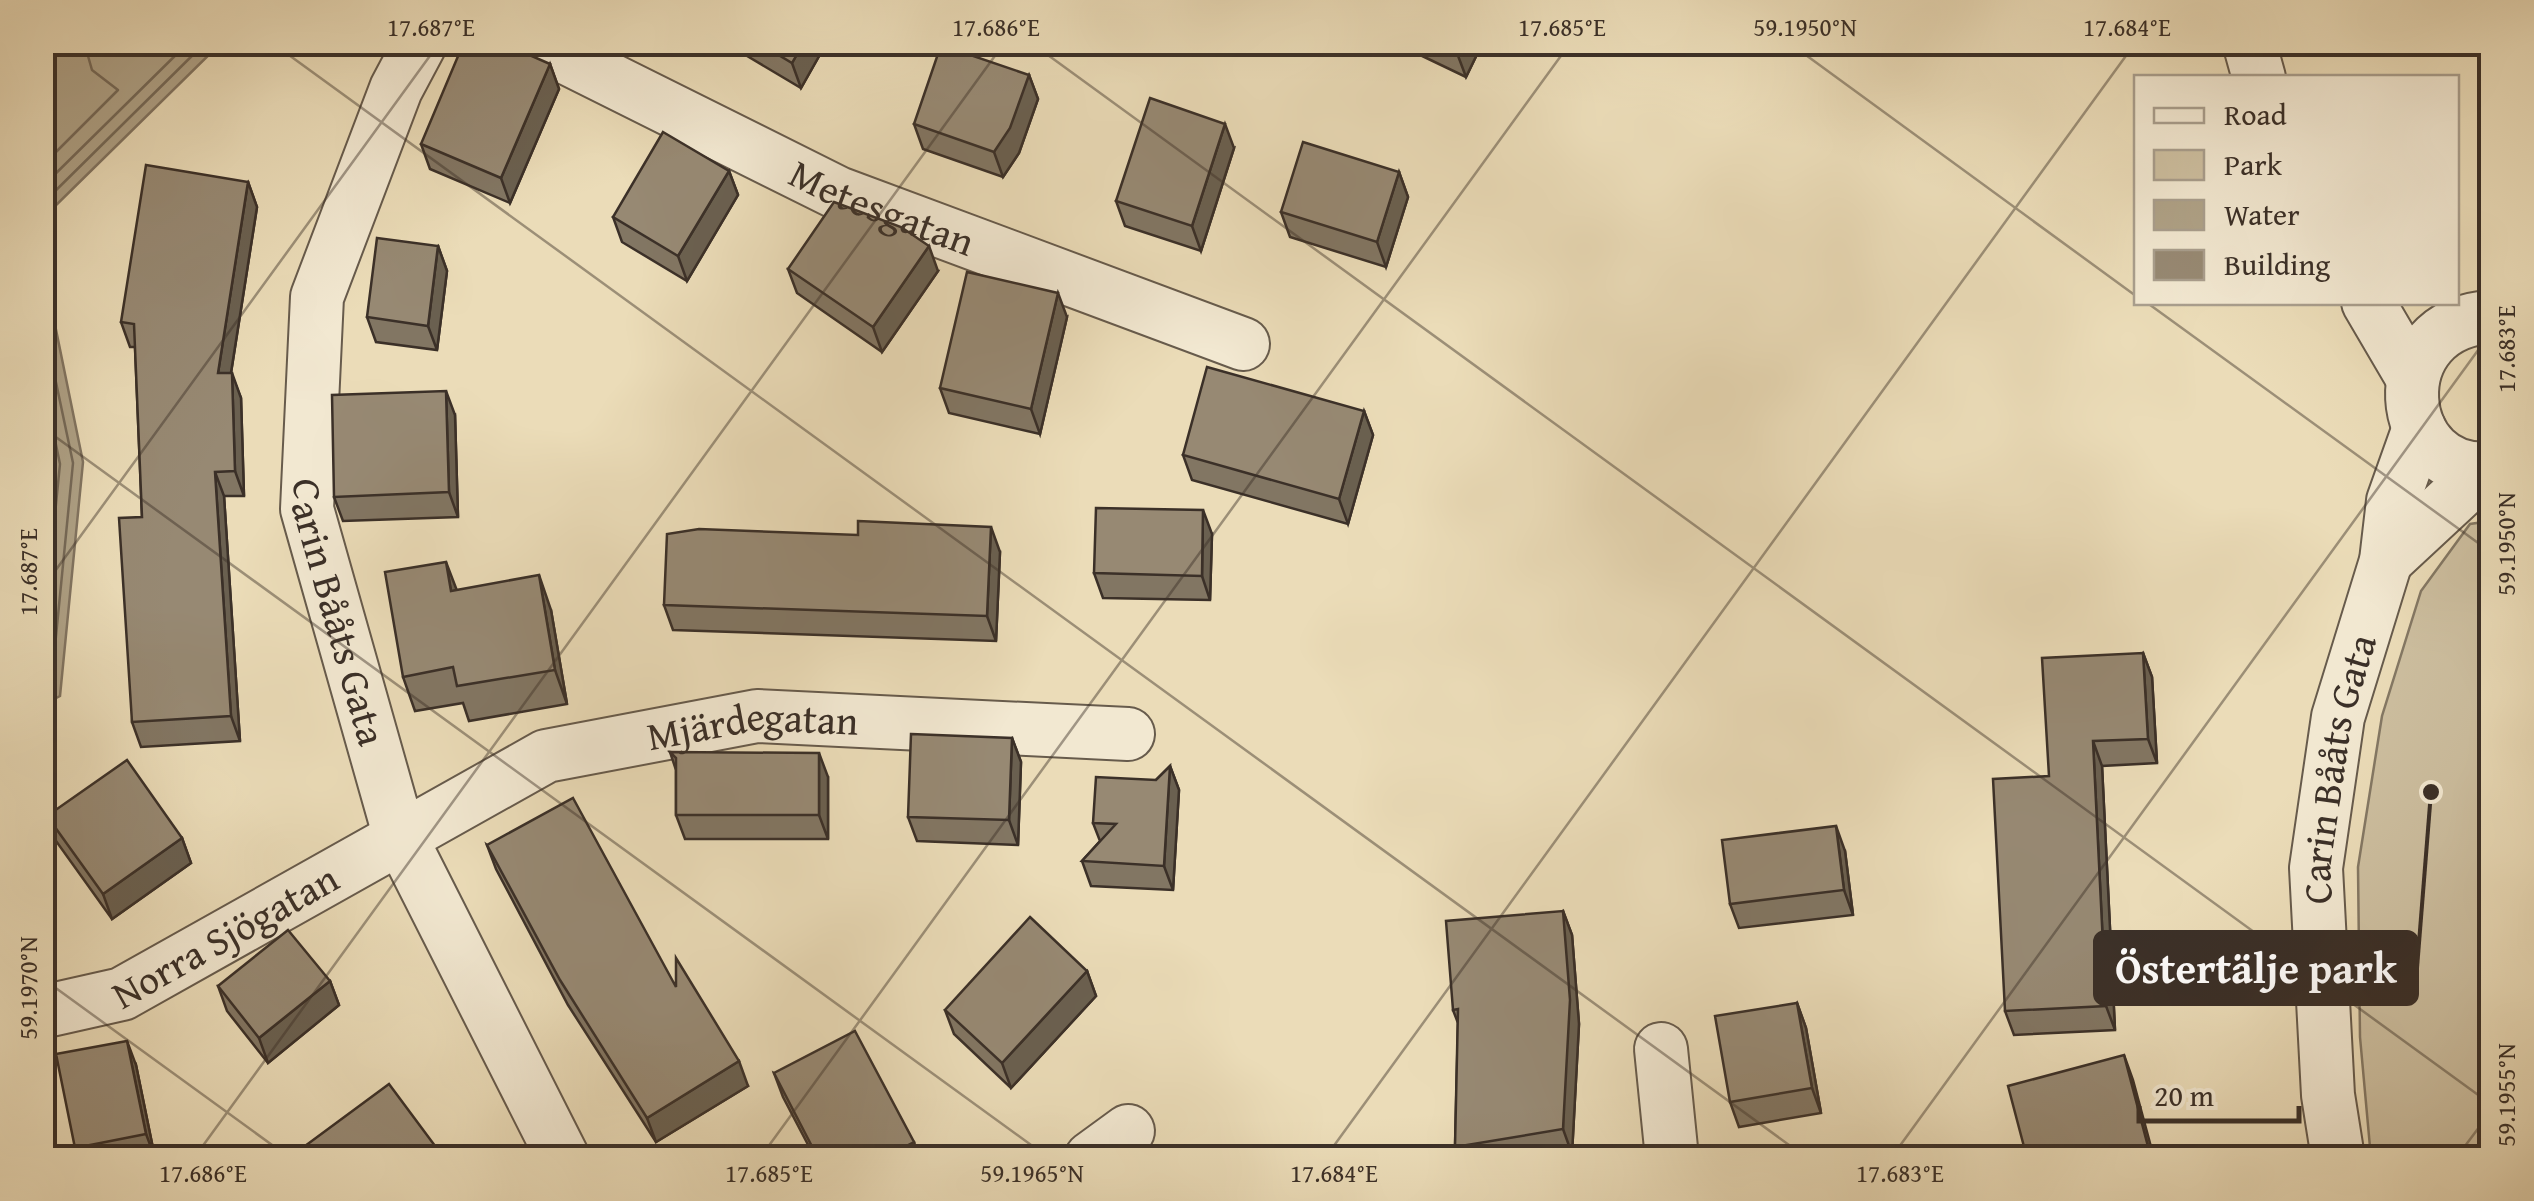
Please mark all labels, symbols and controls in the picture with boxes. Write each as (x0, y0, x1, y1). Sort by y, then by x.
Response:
text: 17.687°E (387, 9, 475, 45)
text: 17.686°E (952, 9, 1040, 45)
text: 17.685°E (1518, 9, 1606, 45)
text: 59.1950°N (1753, 9, 1857, 45)
text: 17.684°E (2083, 9, 2171, 45)
legend (2134, 75, 2459, 305)
text: Road (2224, 92, 2287, 136)
text: Park (2224, 142, 2283, 186)
street label: Metesgatan (780, 143, 983, 270)
text: Water (2224, 192, 2300, 236)
text: Building (2224, 242, 2330, 286)
text: 17.683°E (2488, 305, 2524, 393)
street label: Carin Bååts Gata (277, 477, 402, 752)
text: 59.1950°N (2488, 492, 2524, 596)
text: 17.687°E (10, 528, 46, 616)
street label: Carin Bååts Gata (2286, 626, 2391, 906)
street label: Mjärdegatan (642, 685, 860, 765)
street label: Norra Sjögatan (100, 848, 349, 1023)
callout: Östertälje park (2095, 932, 2417, 1004)
text: 59.1970°N (10, 936, 46, 1040)
text: Östertälje park (2115, 937, 2398, 998)
text: 59.1955°N (2488, 1043, 2524, 1147)
scale bar (2139, 1061, 2299, 1123)
text: 20 m (2154, 1073, 2214, 1117)
text: 17.686°E (159, 1155, 247, 1191)
text: 17.685°E (725, 1155, 813, 1191)
text: 59.1965°N (980, 1155, 1084, 1191)
text: 17.684°E (1290, 1155, 1378, 1191)
text: 17.683°E (1856, 1155, 1944, 1191)

